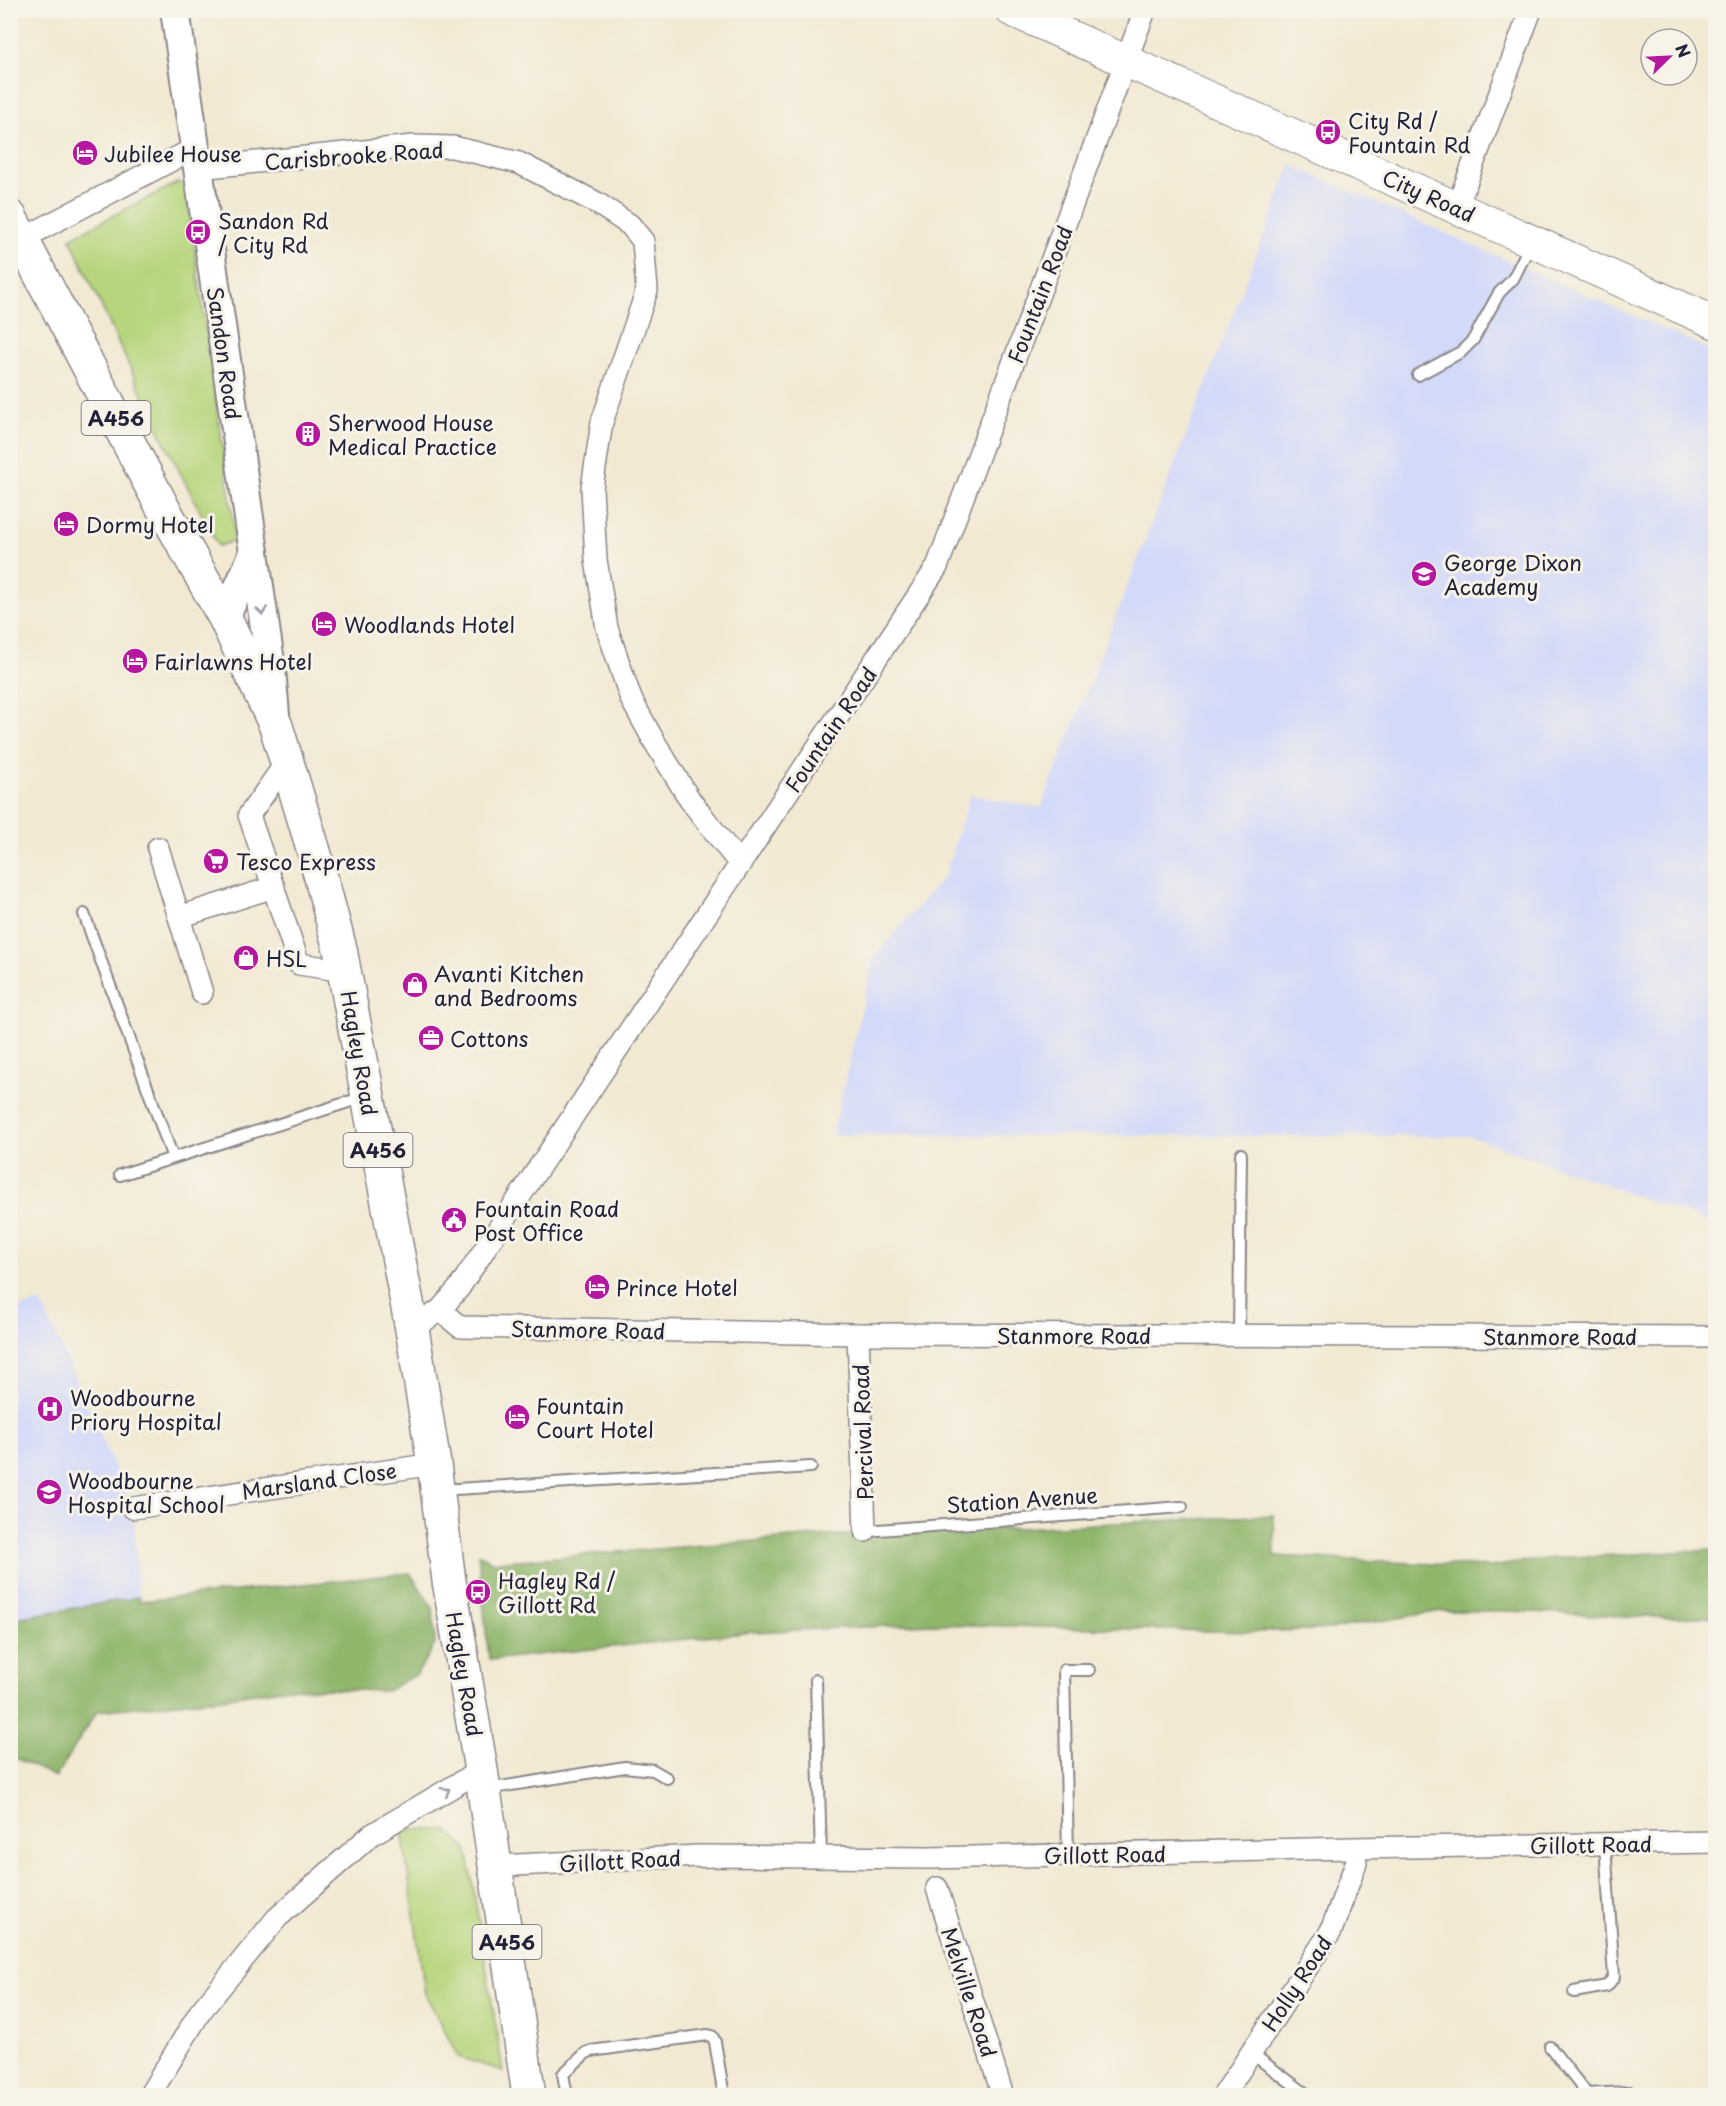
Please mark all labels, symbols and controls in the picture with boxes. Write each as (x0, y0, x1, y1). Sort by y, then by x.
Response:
north arrow (1639, 27, 1699, 87)
text: N (1670, 40, 1697, 61)
place label: City Rd / Fountain Rd (1348, 104, 1471, 160)
bus stop icon: City Rd / Fountain Rd (1313, 117, 1343, 147)
street label: Carisbrooke Road (263, 133, 445, 177)
place label: Jubilee House (104, 137, 242, 169)
hotel icon: Jubilee House (70, 138, 100, 168)
street label: City Road (1377, 160, 1481, 230)
place label: Sandon Rd / City Rd (218, 204, 329, 260)
bus stop icon: Sandon Rd / City Rd (183, 217, 213, 247)
street label: Fountain Road (998, 220, 1080, 368)
street label: Sandon Road (200, 284, 250, 422)
road number: A456 (82, 401, 150, 435)
place label: Sherwood House Medical Practice (328, 406, 497, 462)
building icon: Sherwood House Medical Practice (293, 419, 323, 449)
place label: Dormy Hotel (86, 508, 214, 540)
hotel icon: Dormy Hotel (51, 509, 81, 539)
place label: George Dixon Academy (1444, 546, 1582, 602)
school or university icon: George Dixon Academy (1409, 559, 1439, 589)
one-way arrow (256, 606, 268, 616)
place label: Woodlands Hotel (344, 608, 515, 640)
hotel icon: Woodlands Hotel (309, 609, 339, 639)
place label: Fairlawns Hotel (154, 645, 312, 677)
hotel icon: Fairlawns Hotel (120, 646, 150, 676)
street label: Fountain Road (776, 660, 884, 798)
place label: Tesco Express (236, 845, 376, 877)
supermarket icon: Tesco Express (201, 846, 231, 876)
place label: HSL (266, 942, 307, 974)
shop icon: HSL (231, 943, 261, 973)
place label: Avanti Kitchen and Bedrooms (434, 957, 584, 1013)
shop icon: Avanti Kitchen and Bedrooms (400, 970, 430, 1000)
street label: Hagley Road (333, 988, 387, 1118)
place label: Cottons (450, 1022, 528, 1054)
office icon: Cottons (416, 1023, 446, 1053)
road number: A456 (344, 1133, 412, 1167)
place label: Fountain Road Post Office (474, 1192, 619, 1248)
public building icon: Fountain Road Post Office (439, 1205, 469, 1235)
place label: Prince Hotel (616, 1271, 738, 1303)
hotel icon: Prince Hotel (582, 1272, 612, 1302)
street label: Stanmore Road (510, 1312, 666, 1346)
street label: Stanmore Road (997, 1319, 1151, 1351)
street label: Stanmore Road (1483, 1320, 1637, 1352)
street label: Percival Road (844, 1363, 880, 1501)
place label: Woodbourne Priory Hospital (70, 1381, 222, 1437)
place label: Fountain Court Hotel (536, 1389, 654, 1445)
hospital icon: Woodbourne Priory Hospital (35, 1394, 65, 1424)
hotel icon: Fountain Court Hotel (502, 1402, 532, 1432)
street label: Marsland Close (240, 1453, 398, 1507)
place label: Woodbourne Hospital School (68, 1464, 225, 1520)
school or university icon: Woodbourne Hospital School (34, 1477, 64, 1507)
street label: Station Avenue (945, 1478, 1099, 1520)
place label: Hagley Rd / Gillott Rd (498, 1564, 616, 1620)
bus stop icon: Hagley Rd / Gillott Rd (463, 1577, 493, 1607)
street label: Hagley Road (438, 1609, 492, 1739)
one-way arrow (440, 1786, 450, 1798)
street label: Gillott Road (1530, 1827, 1652, 1861)
street label: Gillott Road (1044, 1837, 1166, 1871)
street label: Gillott Road (558, 1841, 682, 1879)
street label: Melville Road (934, 1923, 1006, 2061)
road number: A456 (472, 1925, 542, 1959)
street label: Holly Road (1253, 1929, 1339, 2037)

